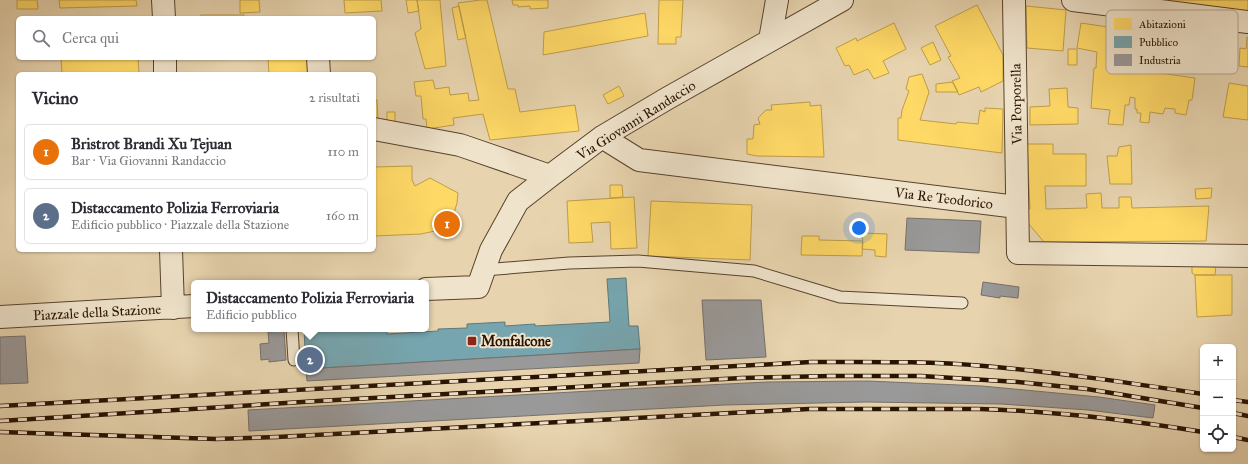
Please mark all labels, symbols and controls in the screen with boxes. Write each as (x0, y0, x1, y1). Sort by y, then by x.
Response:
legend (1106, 10, 1238, 74)
search box (16, 16, 376, 60)
text: Abitazioni (1138, 18, 1186, 31)
icon: search (30, 27, 52, 49)
text: Cerca qui (62, 29, 119, 47)
text: Pubblico (1139, 36, 1178, 49)
text: Industria (1139, 54, 1181, 67)
street label: Via Porporella (1007, 63, 1026, 146)
street label: Via Giovanni Randaccio (573, 77, 699, 165)
text: Vicino (32, 88, 78, 109)
text: 2 risultati (309, 90, 360, 106)
text: Bristrot Brandi Xu Tejuan (71, 135, 232, 153)
text: 1 (43, 144, 49, 160)
text: 110 m (327, 144, 359, 160)
text: Bar · Via Giovanni Randaccio (71, 153, 226, 169)
street label: Via Re Teodorico (893, 184, 994, 213)
text: Distaccamento Polizia Ferroviaria (71, 199, 279, 217)
text: 2 (43, 208, 49, 224)
text: 160 m (326, 208, 359, 224)
pin: 1 (434, 209, 460, 239)
text: Edificio pubblico · Piazzale della Stazione (71, 217, 289, 233)
your location (849, 218, 869, 238)
popup (191, 280, 429, 332)
text: Distaccamento Polizia Ferroviaria (206, 289, 414, 307)
street label: Piazzale della Stazione (33, 301, 162, 324)
text: Edificio pubblico (206, 307, 297, 323)
place label: Monfalcone (481, 333, 551, 350)
marker: Monfalcone (466, 335, 478, 347)
map controls (1200, 344, 1236, 452)
button: + (1200, 344, 1236, 380)
pin: 2 (297, 345, 323, 375)
button: − (1200, 380, 1236, 416)
button: locate (1200, 416, 1236, 452)

